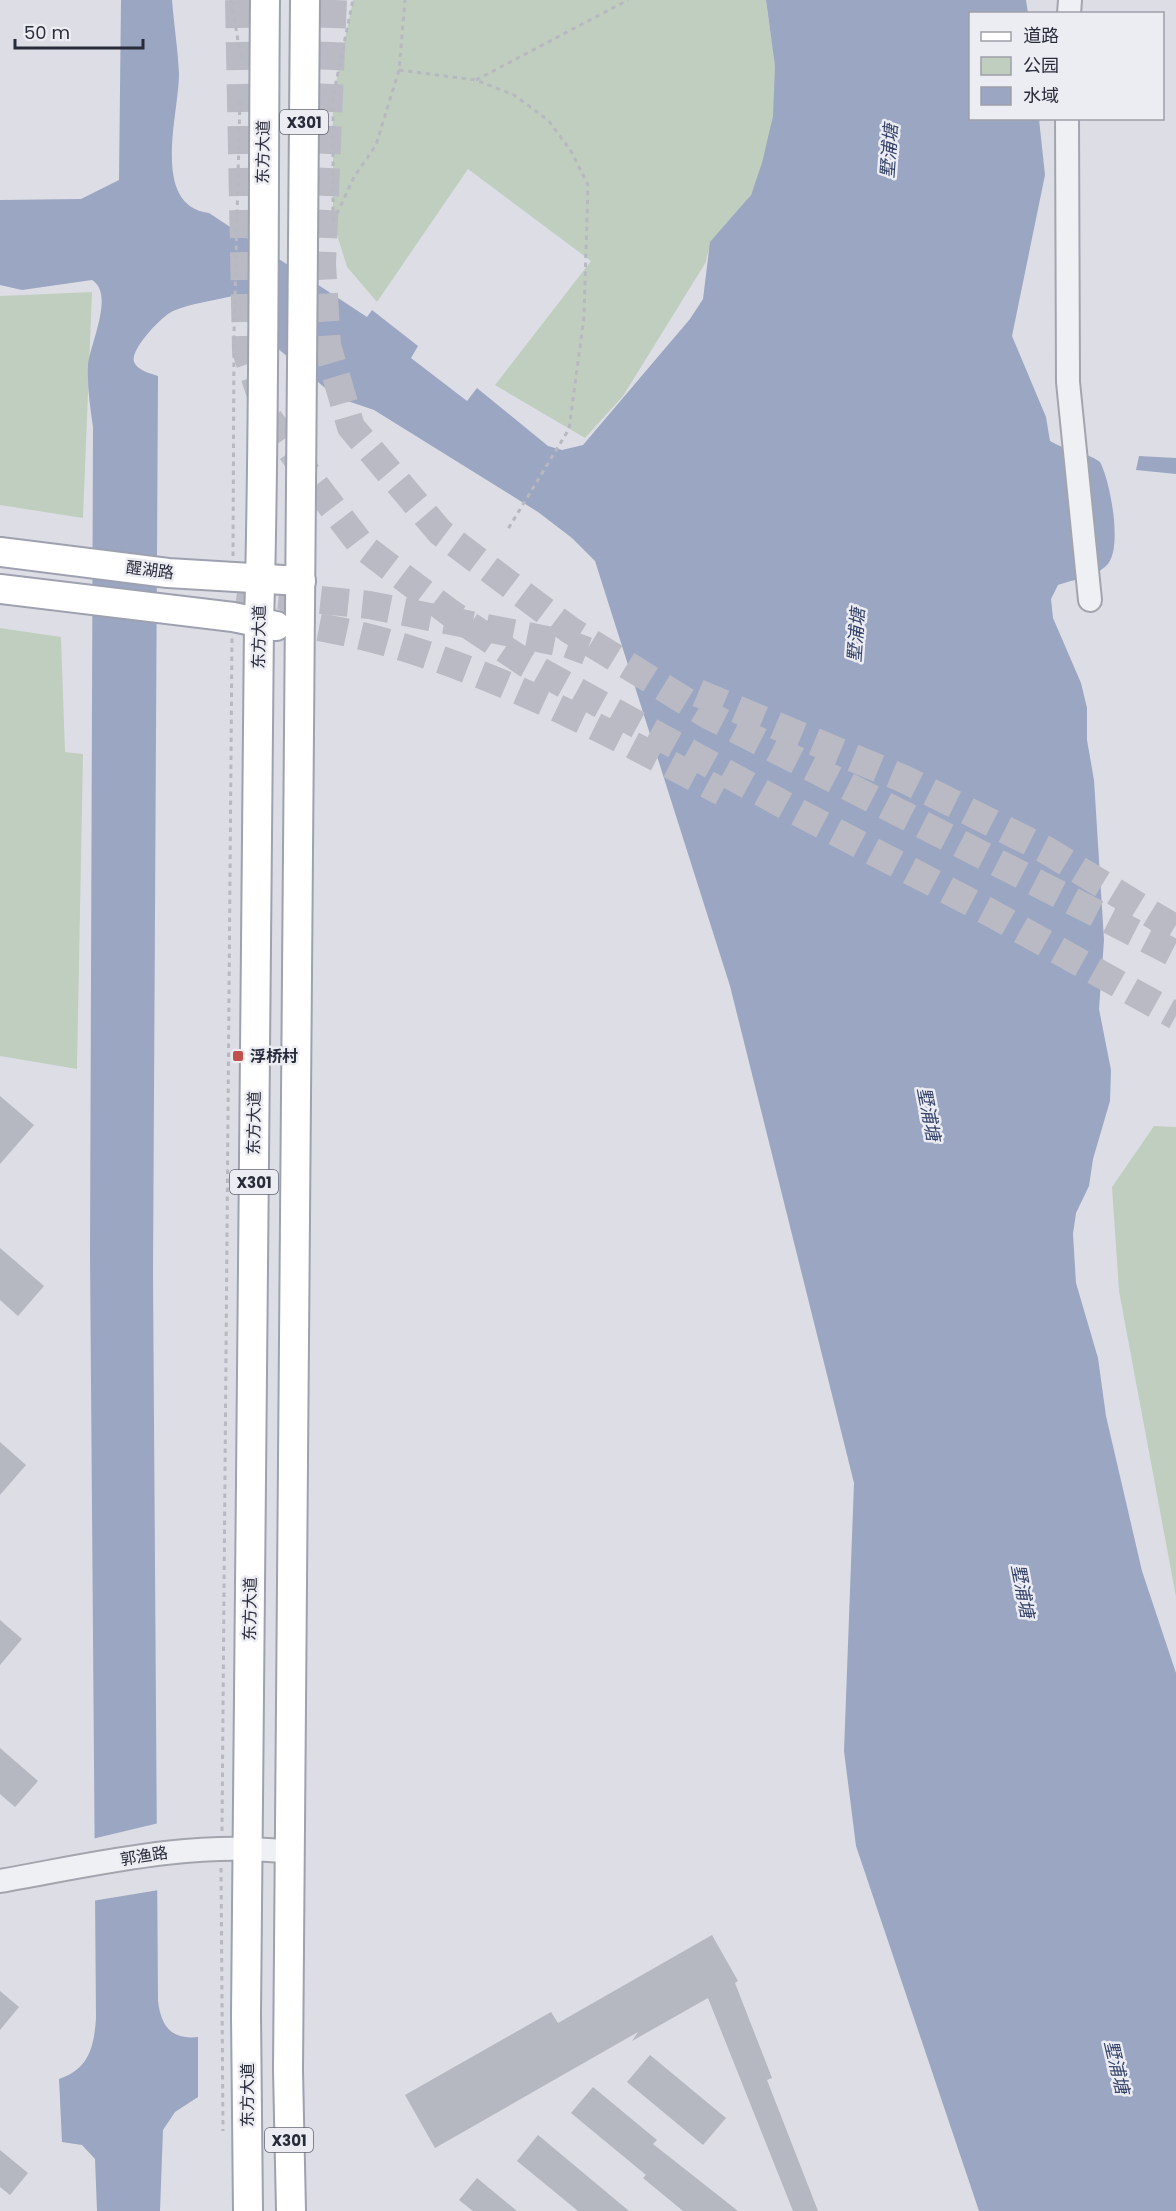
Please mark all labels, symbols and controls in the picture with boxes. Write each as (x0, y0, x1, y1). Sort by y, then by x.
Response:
scale bar (15, 12, 142, 50)
legend (969, 12, 1164, 120)
text: 50 m (24, 20, 70, 45)
text: 道路 (1023, 23, 1059, 48)
text: 公园 (1023, 53, 1059, 78)
text: 水域 (1023, 83, 1059, 108)
road number: X301 (280, 110, 328, 134)
street label: 东方大道 (251, 120, 275, 184)
water label: 墅浦塘 (875, 120, 904, 179)
street label: 醒湖路 (125, 556, 175, 584)
water label: 墅浦塘 (842, 604, 871, 663)
street label: 东方大道 (247, 605, 271, 669)
place label: 浮桥村 (250, 1045, 298, 1068)
marker: 浮桥村 (231, 1049, 245, 1063)
water label: 墅浦塘 (912, 1085, 947, 1146)
street label: 东方大道 (242, 1091, 266, 1155)
road number: X301 (230, 1170, 278, 1194)
water label: 墅浦塘 (1006, 1562, 1041, 1623)
street label: 东方大道 (238, 1577, 262, 1641)
street label: 郭渔路 (118, 1841, 170, 1871)
water label: 墅浦塘 (1099, 2038, 1136, 2099)
street label: 东方大道 (236, 2063, 259, 2127)
road number: X301 (265, 2128, 313, 2152)

